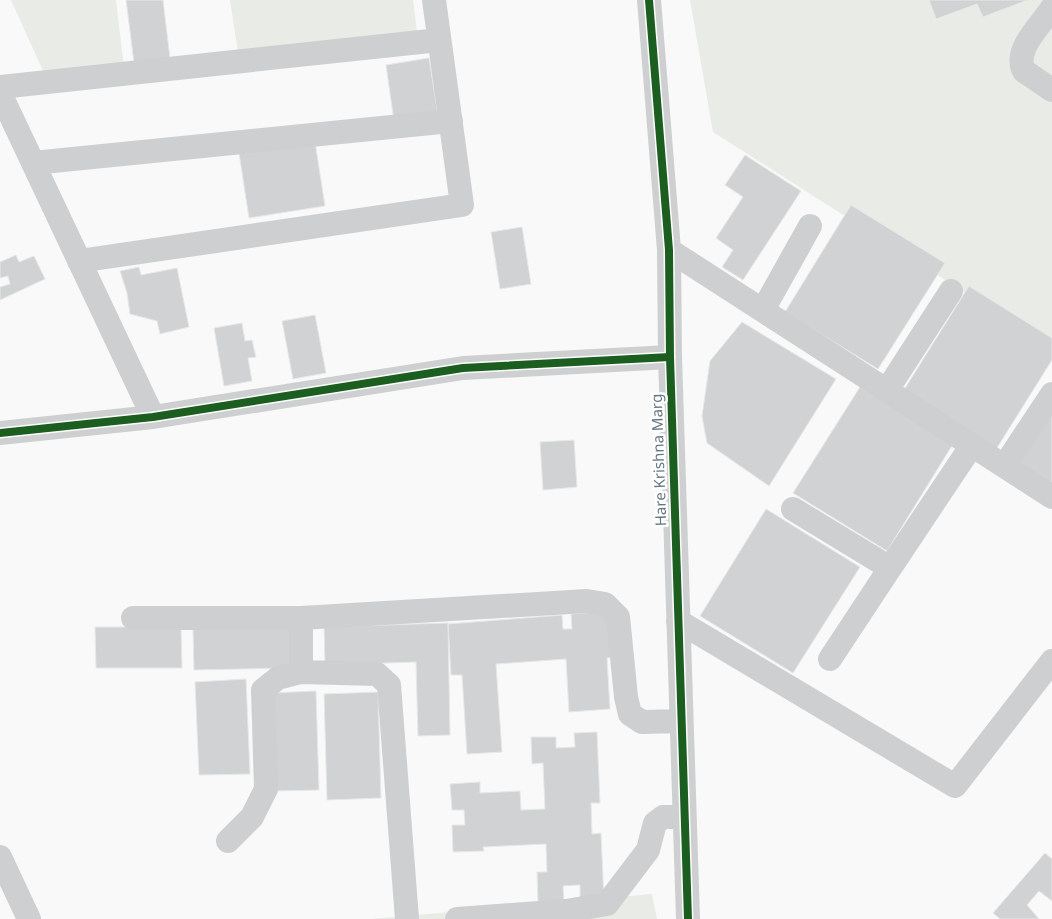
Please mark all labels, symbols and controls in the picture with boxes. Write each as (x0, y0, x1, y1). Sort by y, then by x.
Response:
street label: Hare Krishna Marg (646, 393, 670, 527)

